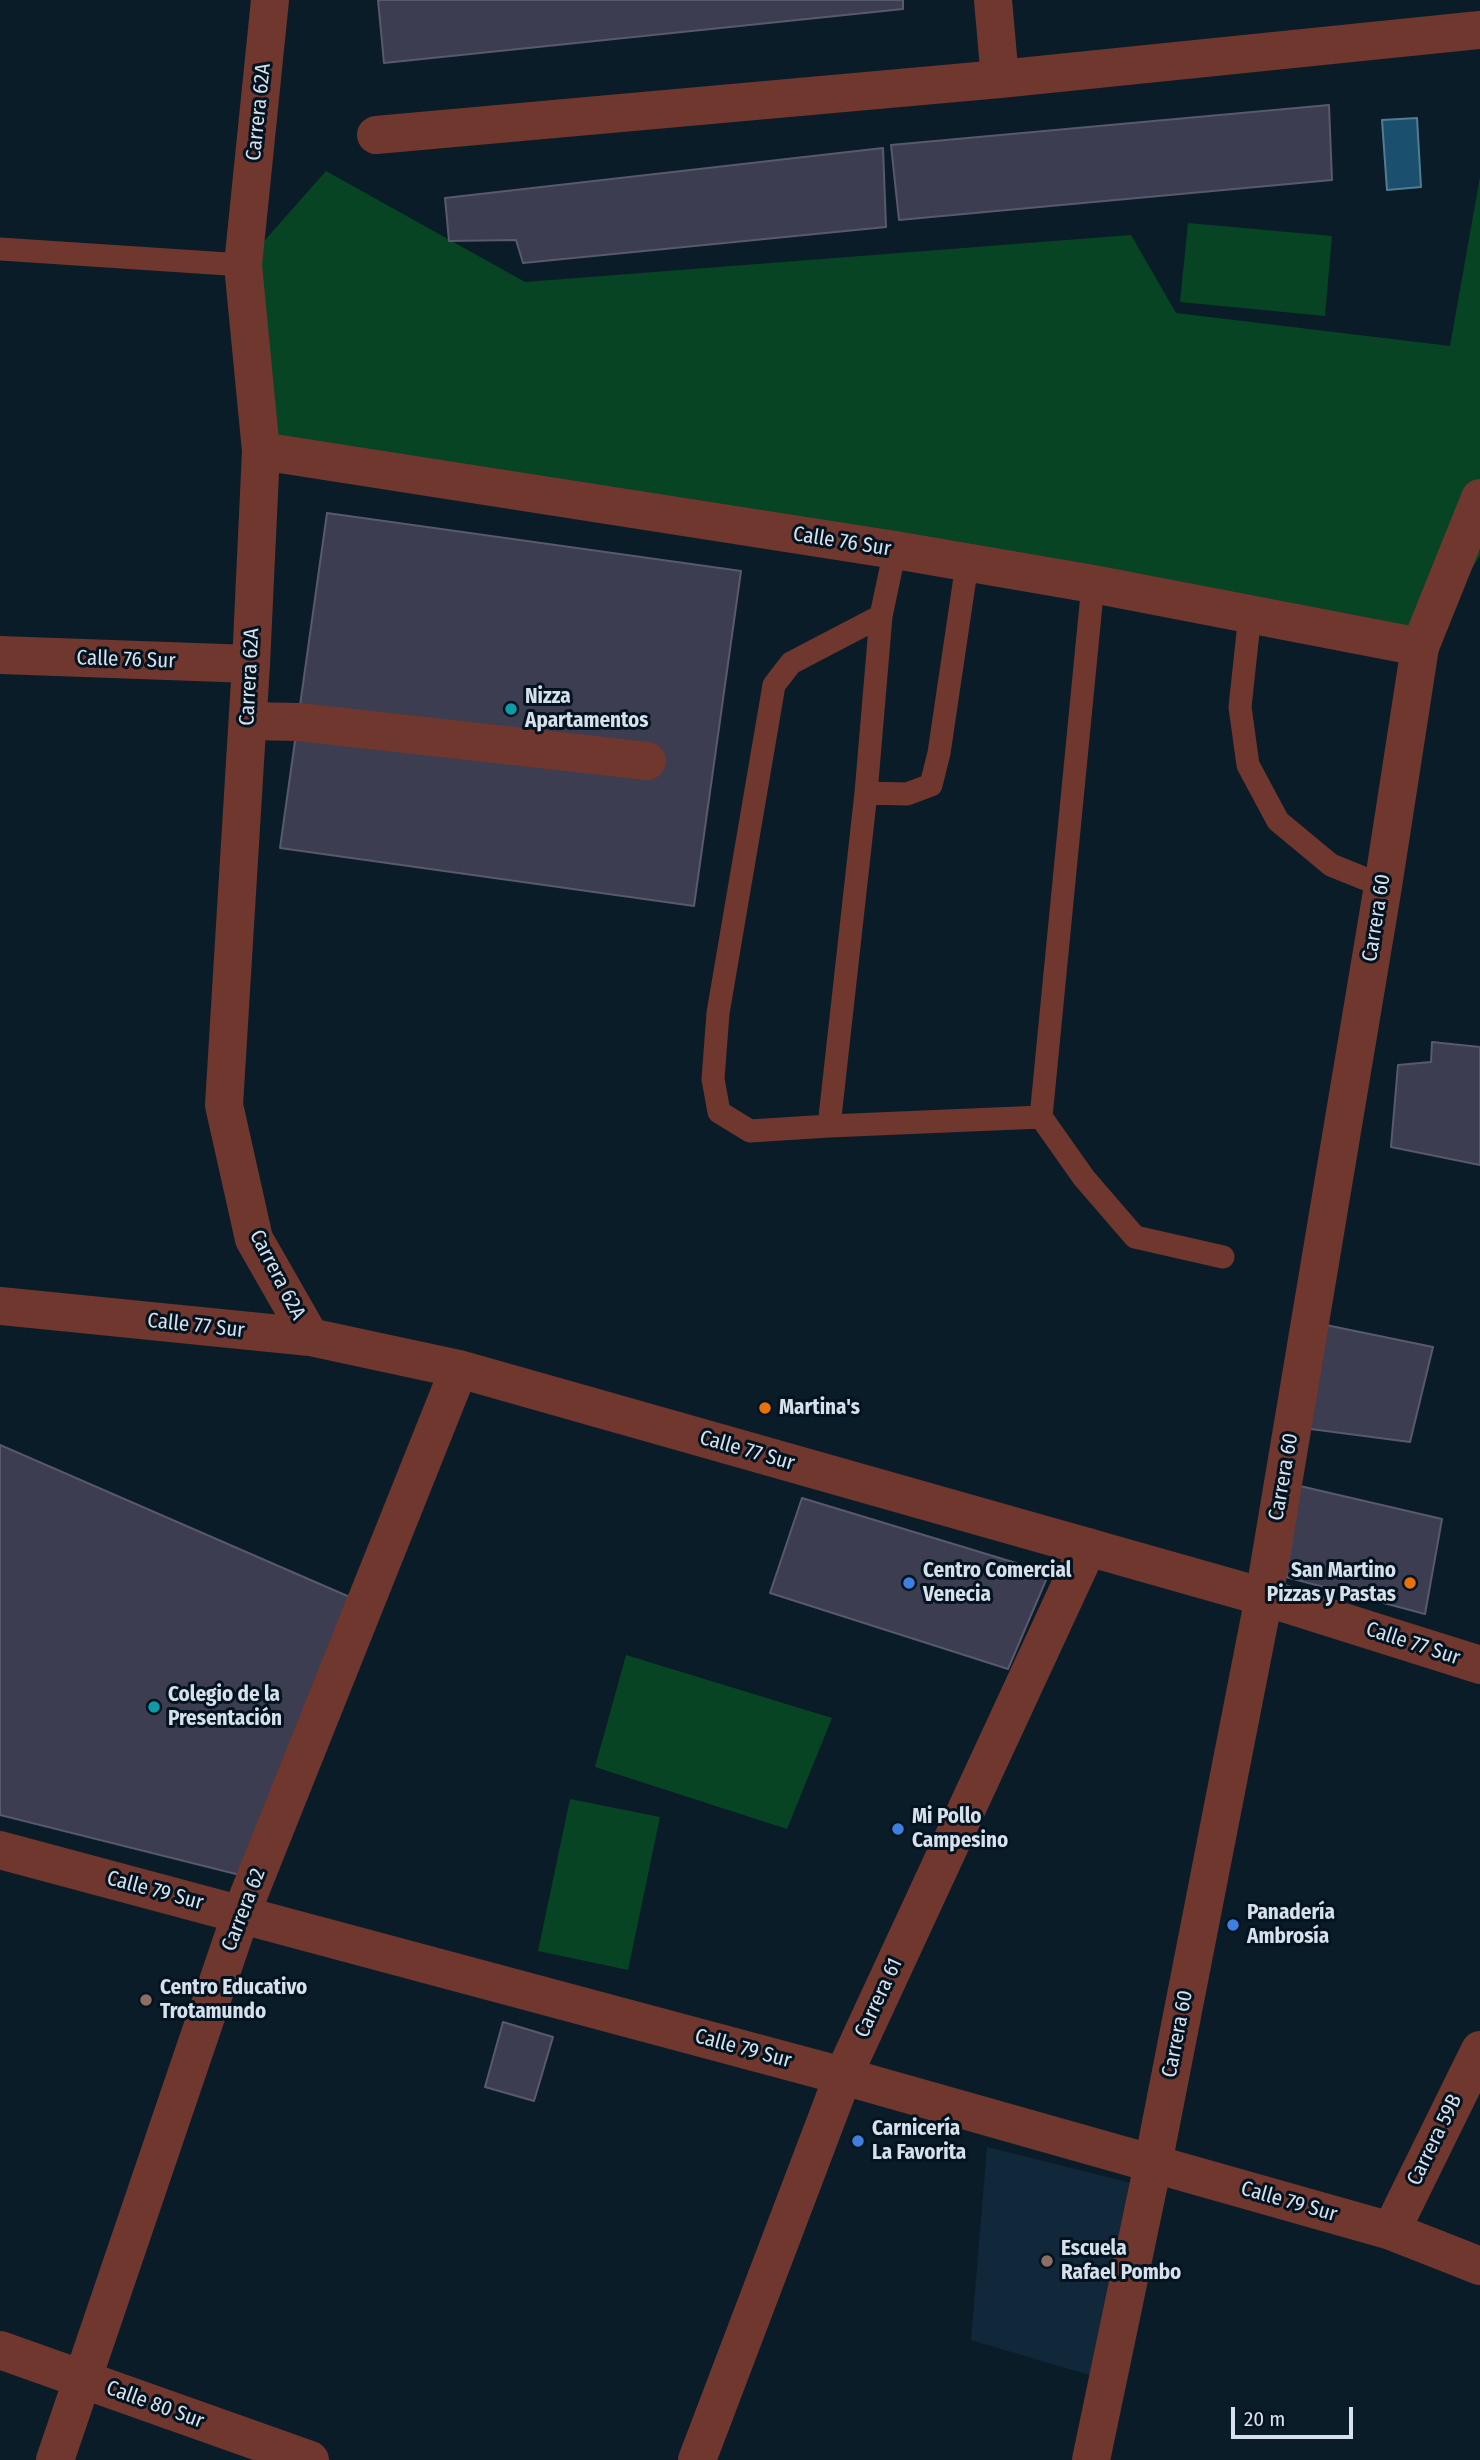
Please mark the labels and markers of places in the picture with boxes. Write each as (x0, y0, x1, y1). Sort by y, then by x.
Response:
place label: Nizza Apartamentos (525, 684, 648, 734)
marker: Nizza Apartamentos (503, 701, 519, 717)
place label: Martina's (779, 1395, 860, 1421)
marker: Martina's (757, 1400, 773, 1416)
place label: Centro Comercial Venecia (923, 1558, 1071, 1608)
place label: San Martino Pizzas y Pastas (1267, 1558, 1396, 1608)
marker: Centro Comercial Venecia (901, 1575, 917, 1591)
marker: San Martino Pizzas y Pastas (1402, 1575, 1418, 1591)
place label: Colegio de la Presentación (168, 1682, 282, 1732)
marker: Colegio de la Presentación (146, 1699, 162, 1715)
place label: Mi Pollo Campesino (912, 1804, 1008, 1854)
marker: Mi Pollo Campesino (890, 1821, 906, 1837)
place label: Panadería Ambrosía (1247, 1900, 1335, 1950)
marker: Panadería Ambrosía (1225, 1917, 1241, 1933)
place label: Centro Educativo Trotamundo (160, 1975, 307, 2025)
marker: Centro Educativo Trotamundo (138, 1992, 154, 2008)
place label: Carnicería La Favorita (872, 2116, 966, 2166)
marker: Carnicería La Favorita (850, 2133, 866, 2149)
place label: Escuela Rafael Pombo (1061, 2236, 1181, 2286)
marker: Escuela Rafael Pombo (1039, 2253, 1055, 2269)

